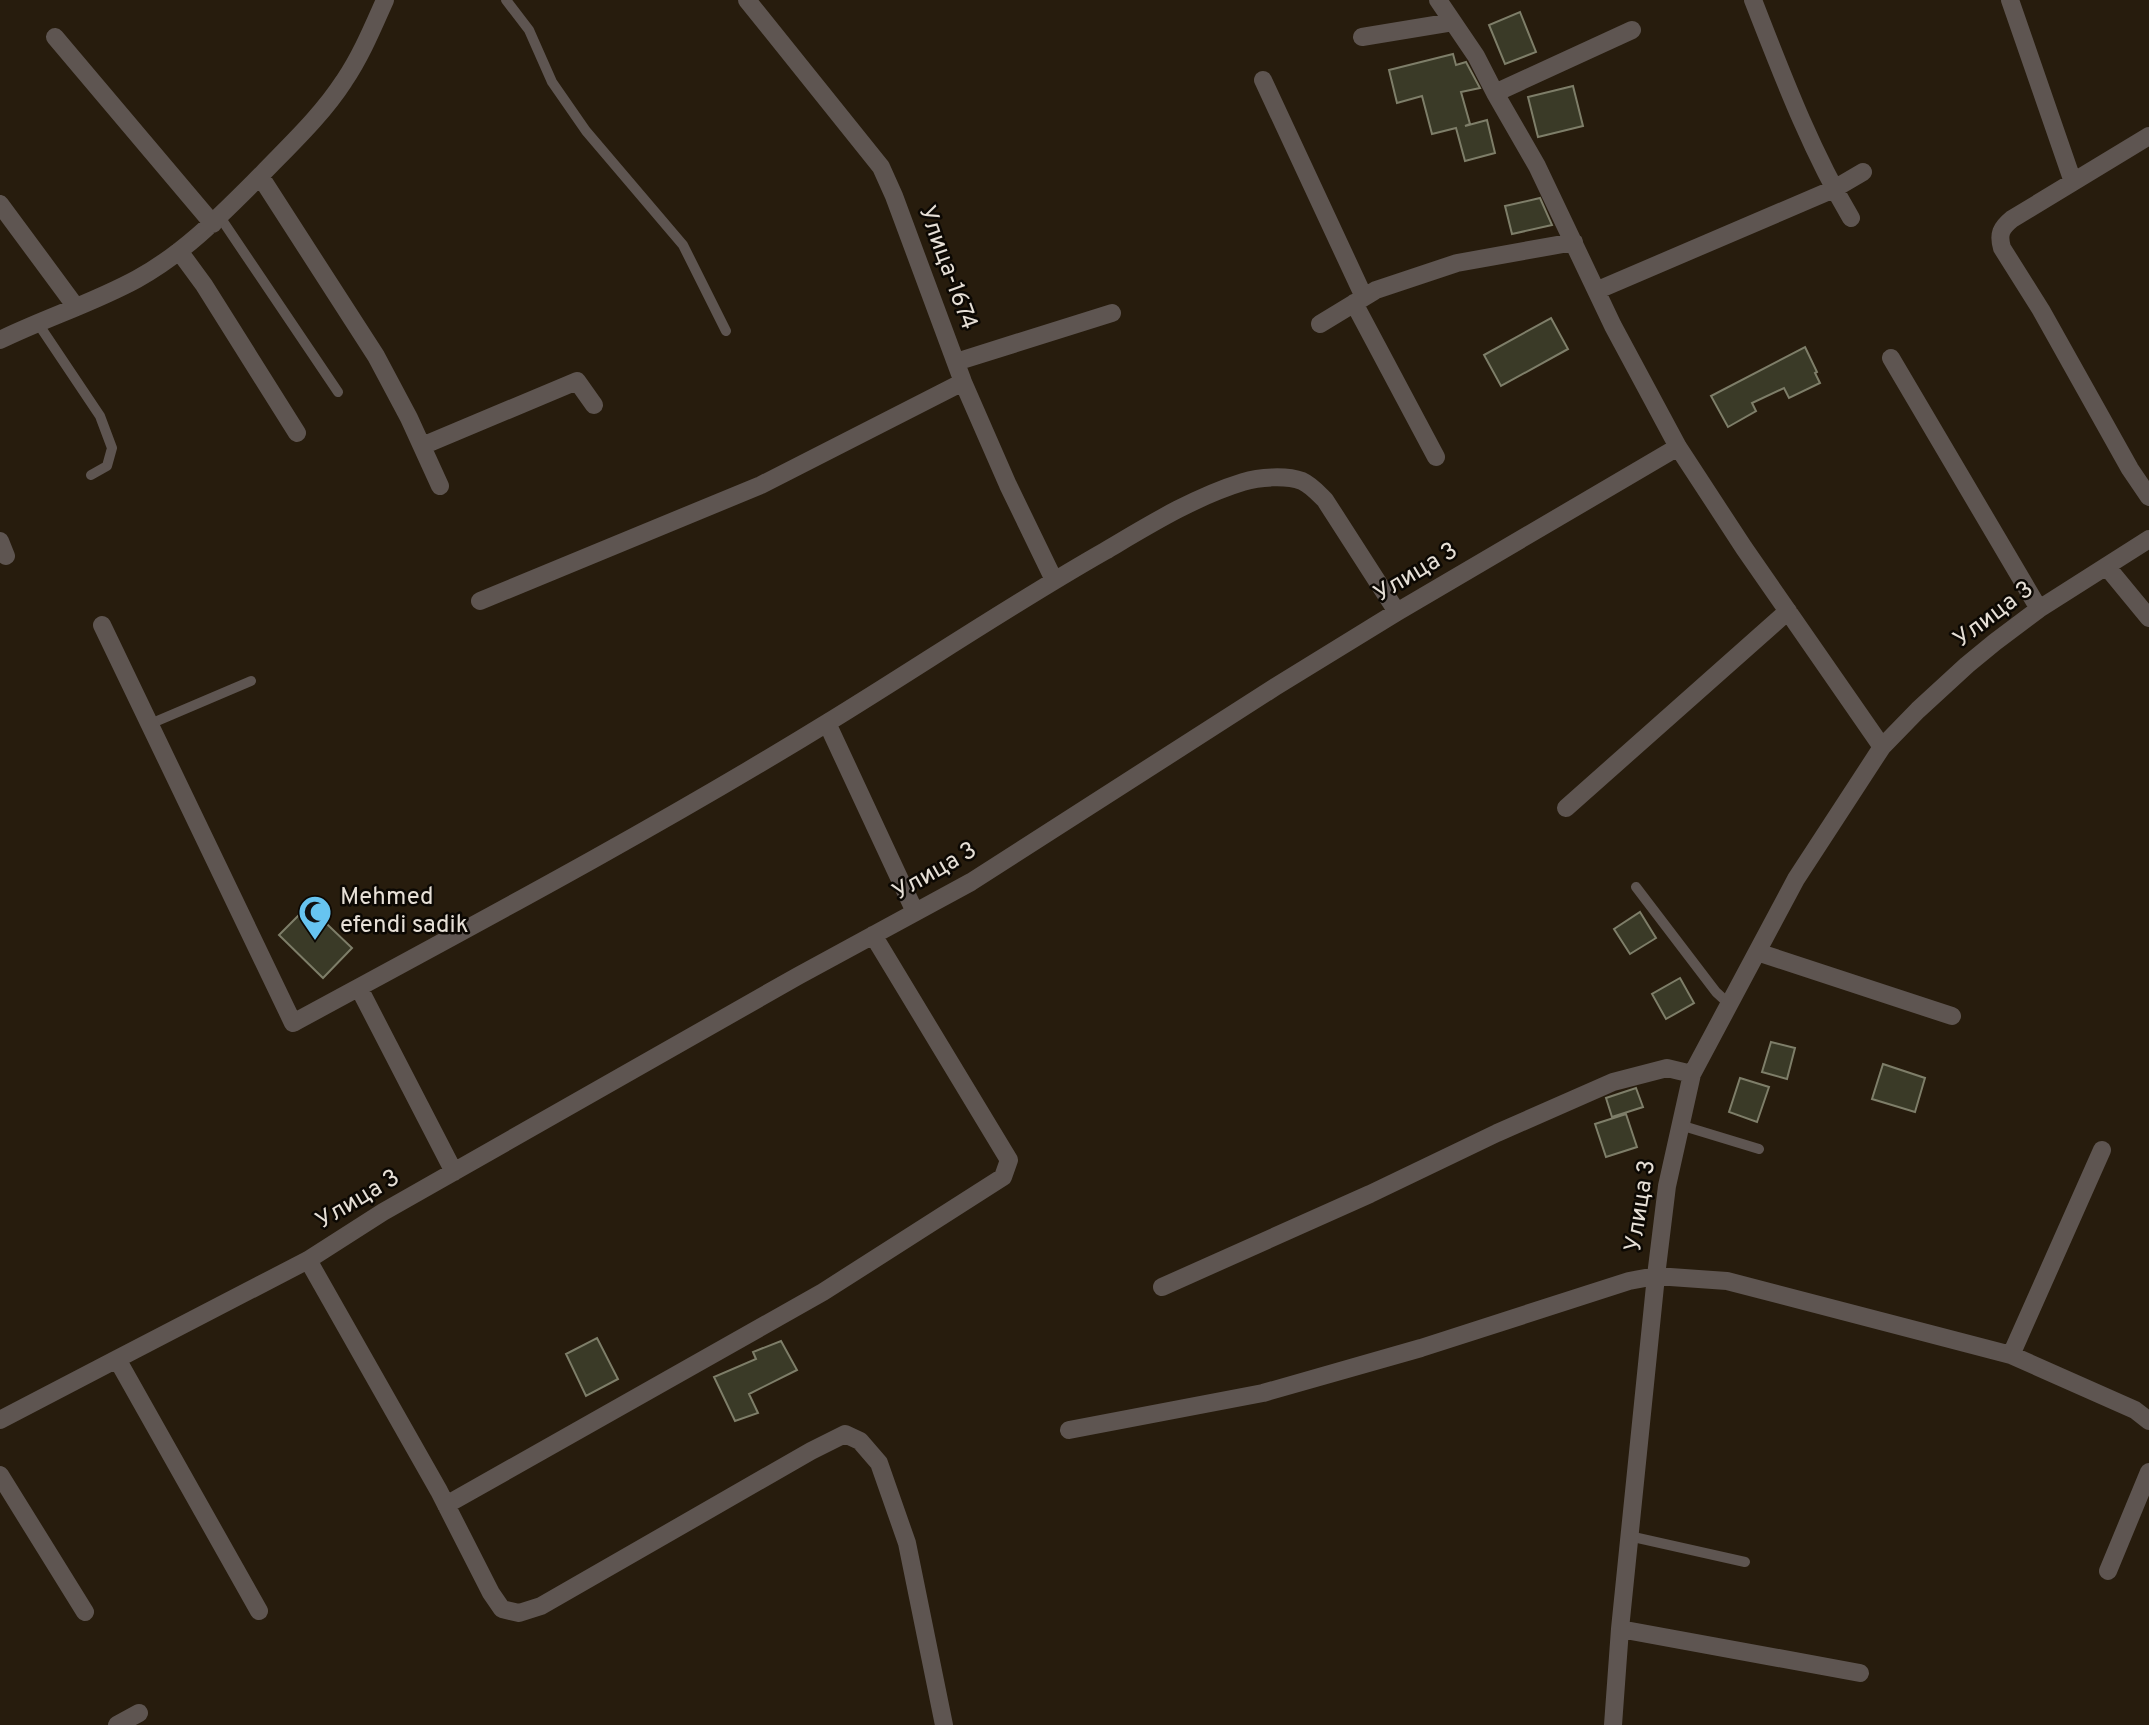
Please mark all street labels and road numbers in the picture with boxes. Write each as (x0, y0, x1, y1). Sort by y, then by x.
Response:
street label: Улица-1674 (911, 202, 983, 334)
street label: Улица 3 (1369, 536, 1463, 610)
street label: Улица 3 (1948, 575, 2040, 655)
street label: Улица 3 (887, 836, 983, 908)
street label: Улица 3 (1619, 1158, 1663, 1254)
street label: Улица 3 (311, 1163, 405, 1237)

